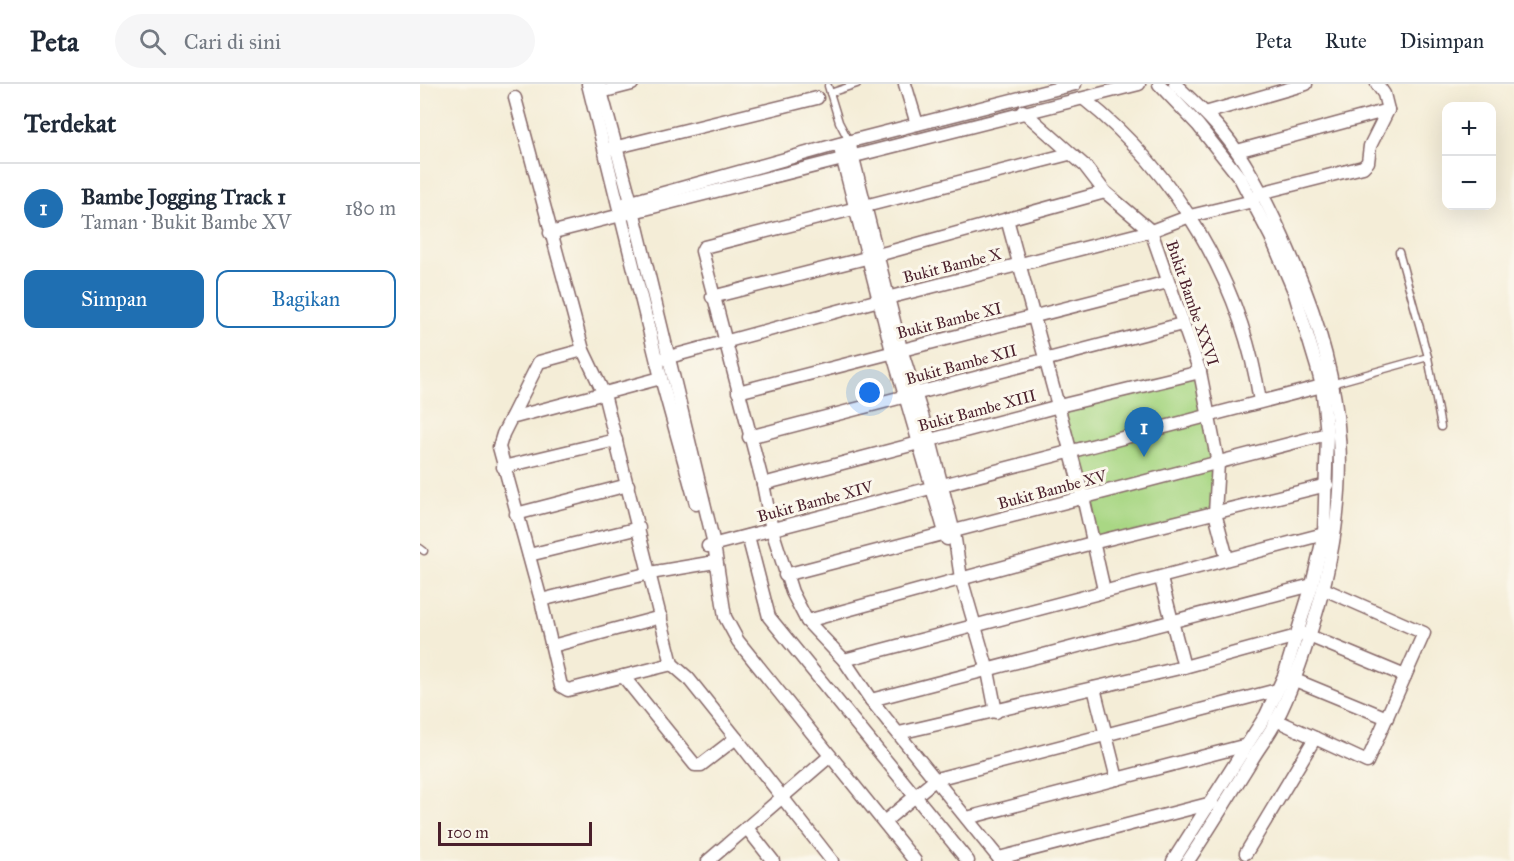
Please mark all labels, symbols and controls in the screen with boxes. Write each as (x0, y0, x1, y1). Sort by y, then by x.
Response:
search box (115, 14, 535, 68)
text: Peta (30, 24, 79, 59)
icon: search (136, 25, 169, 58)
text: Cari di sini (184, 28, 281, 55)
text: Peta (1255, 28, 1292, 54)
text: Rute (1325, 28, 1367, 54)
text: Disimpan (1400, 28, 1484, 54)
map controls (1442, 102, 1496, 210)
button: + (1442, 102, 1496, 156)
text: Terdekat (24, 107, 116, 139)
button: − (1442, 156, 1496, 210)
text: Bambe Jogging Track 1 (81, 183, 286, 210)
text: 1 (40, 196, 47, 220)
text: 180 m (345, 196, 396, 220)
text: Taman · Bukit Bambe XV (81, 210, 291, 234)
street label: Bukit Bambe XXVI (1162, 238, 1223, 368)
street label: Bukit Bambe X (901, 244, 1004, 287)
button: Simpan (24, 270, 204, 328)
button: Bagikan (216, 270, 396, 328)
street label: Bukit Bambe XI (895, 298, 1004, 343)
street label: Bukit Bambe XII (903, 340, 1019, 388)
your location (855, 378, 884, 407)
street label: Bukit Bambe XIII (916, 386, 1038, 435)
pin: 1 (1124, 408, 1164, 457)
street label: Bukit Bambe XV (996, 466, 1110, 513)
street label: Bukit Bambe XIV (755, 477, 876, 526)
scale bar (438, 819, 592, 846)
text: 100 m (447, 823, 489, 842)

